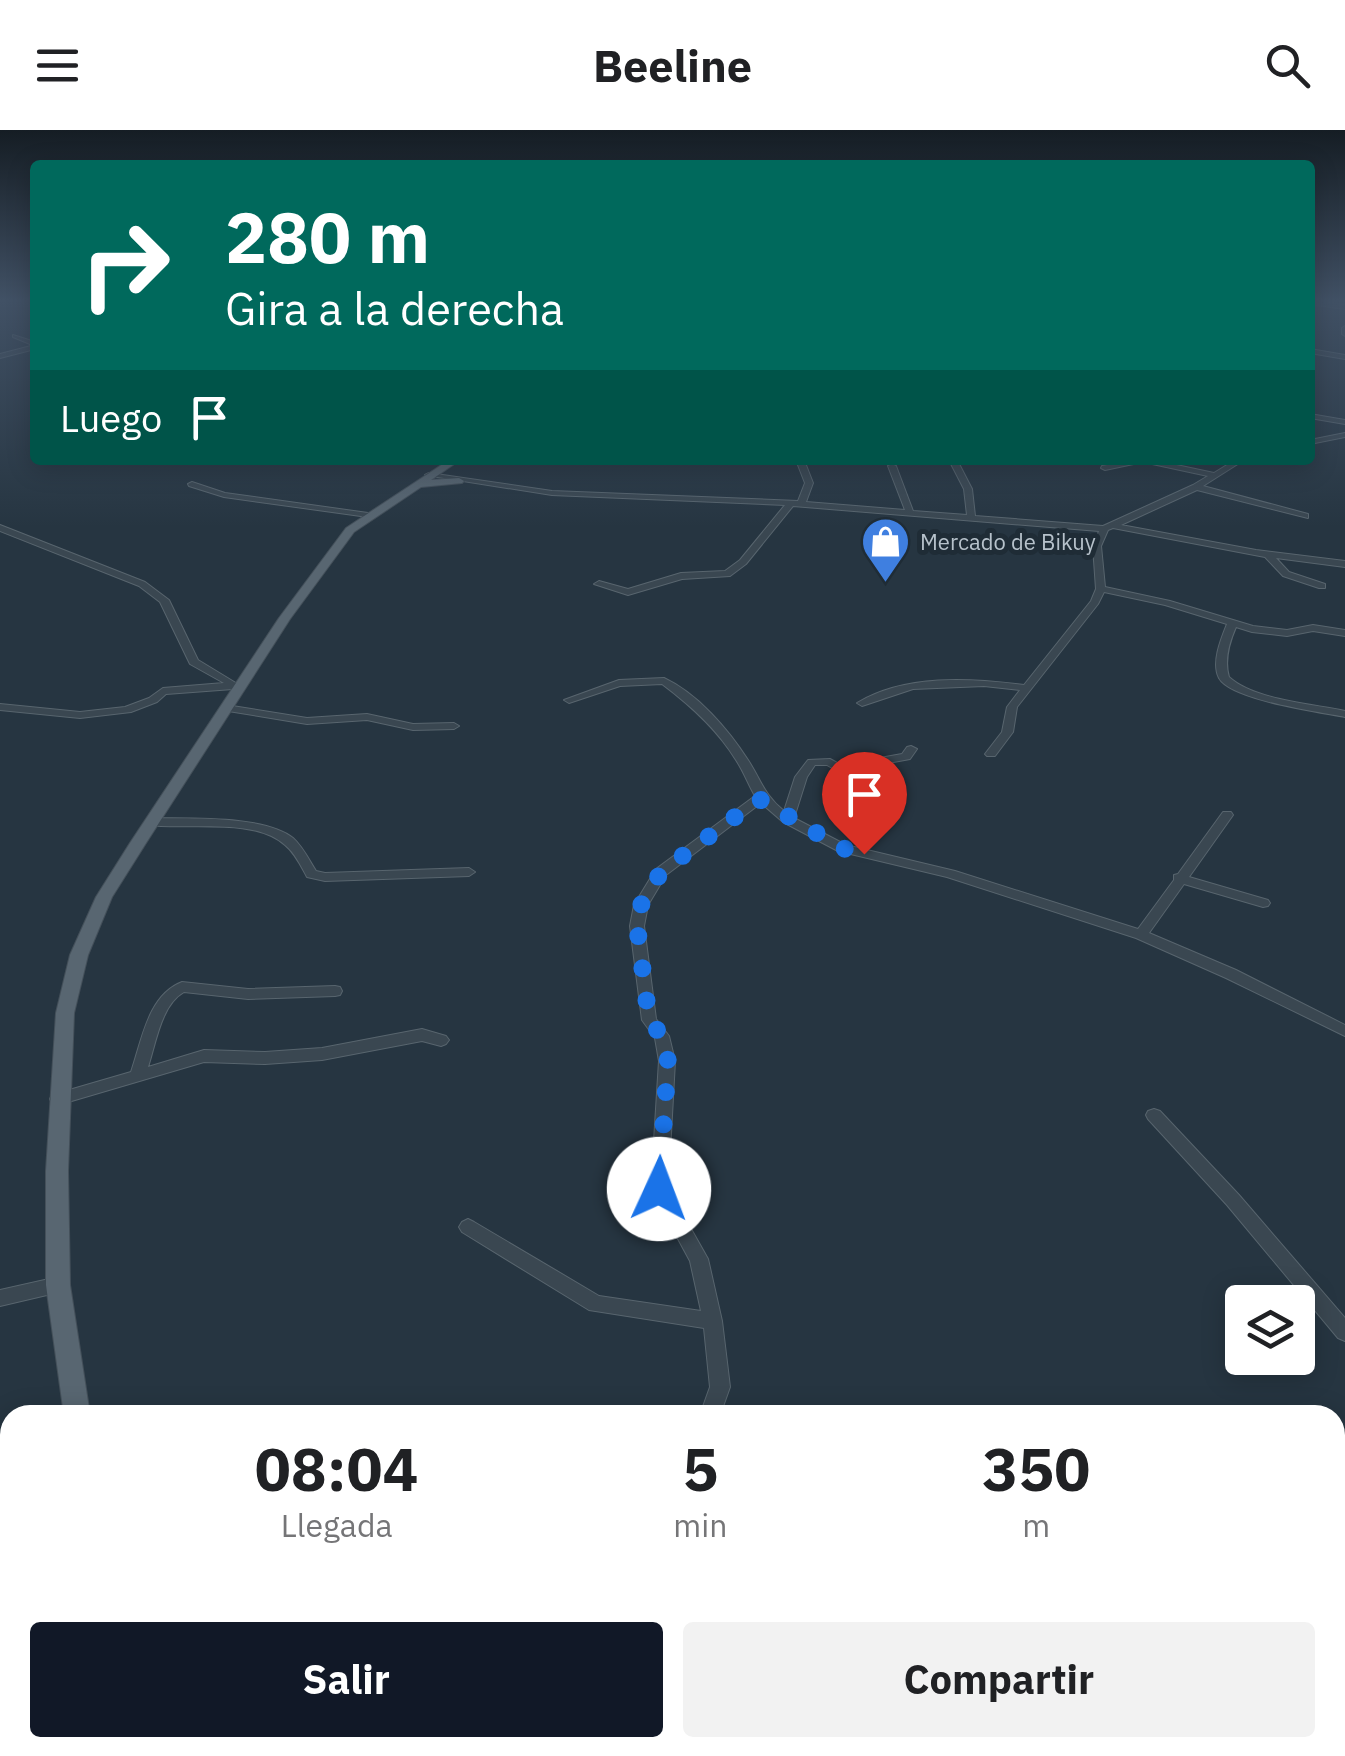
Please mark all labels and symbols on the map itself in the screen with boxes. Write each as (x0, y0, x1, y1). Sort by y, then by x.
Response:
shop icon: Mercado de Bikuy (859, 516, 911, 584)
place label: Mercado de Bikuy (920, 527, 1096, 556)
pin (822, 752, 907, 855)
position arrow (607, 1137, 711, 1241)

